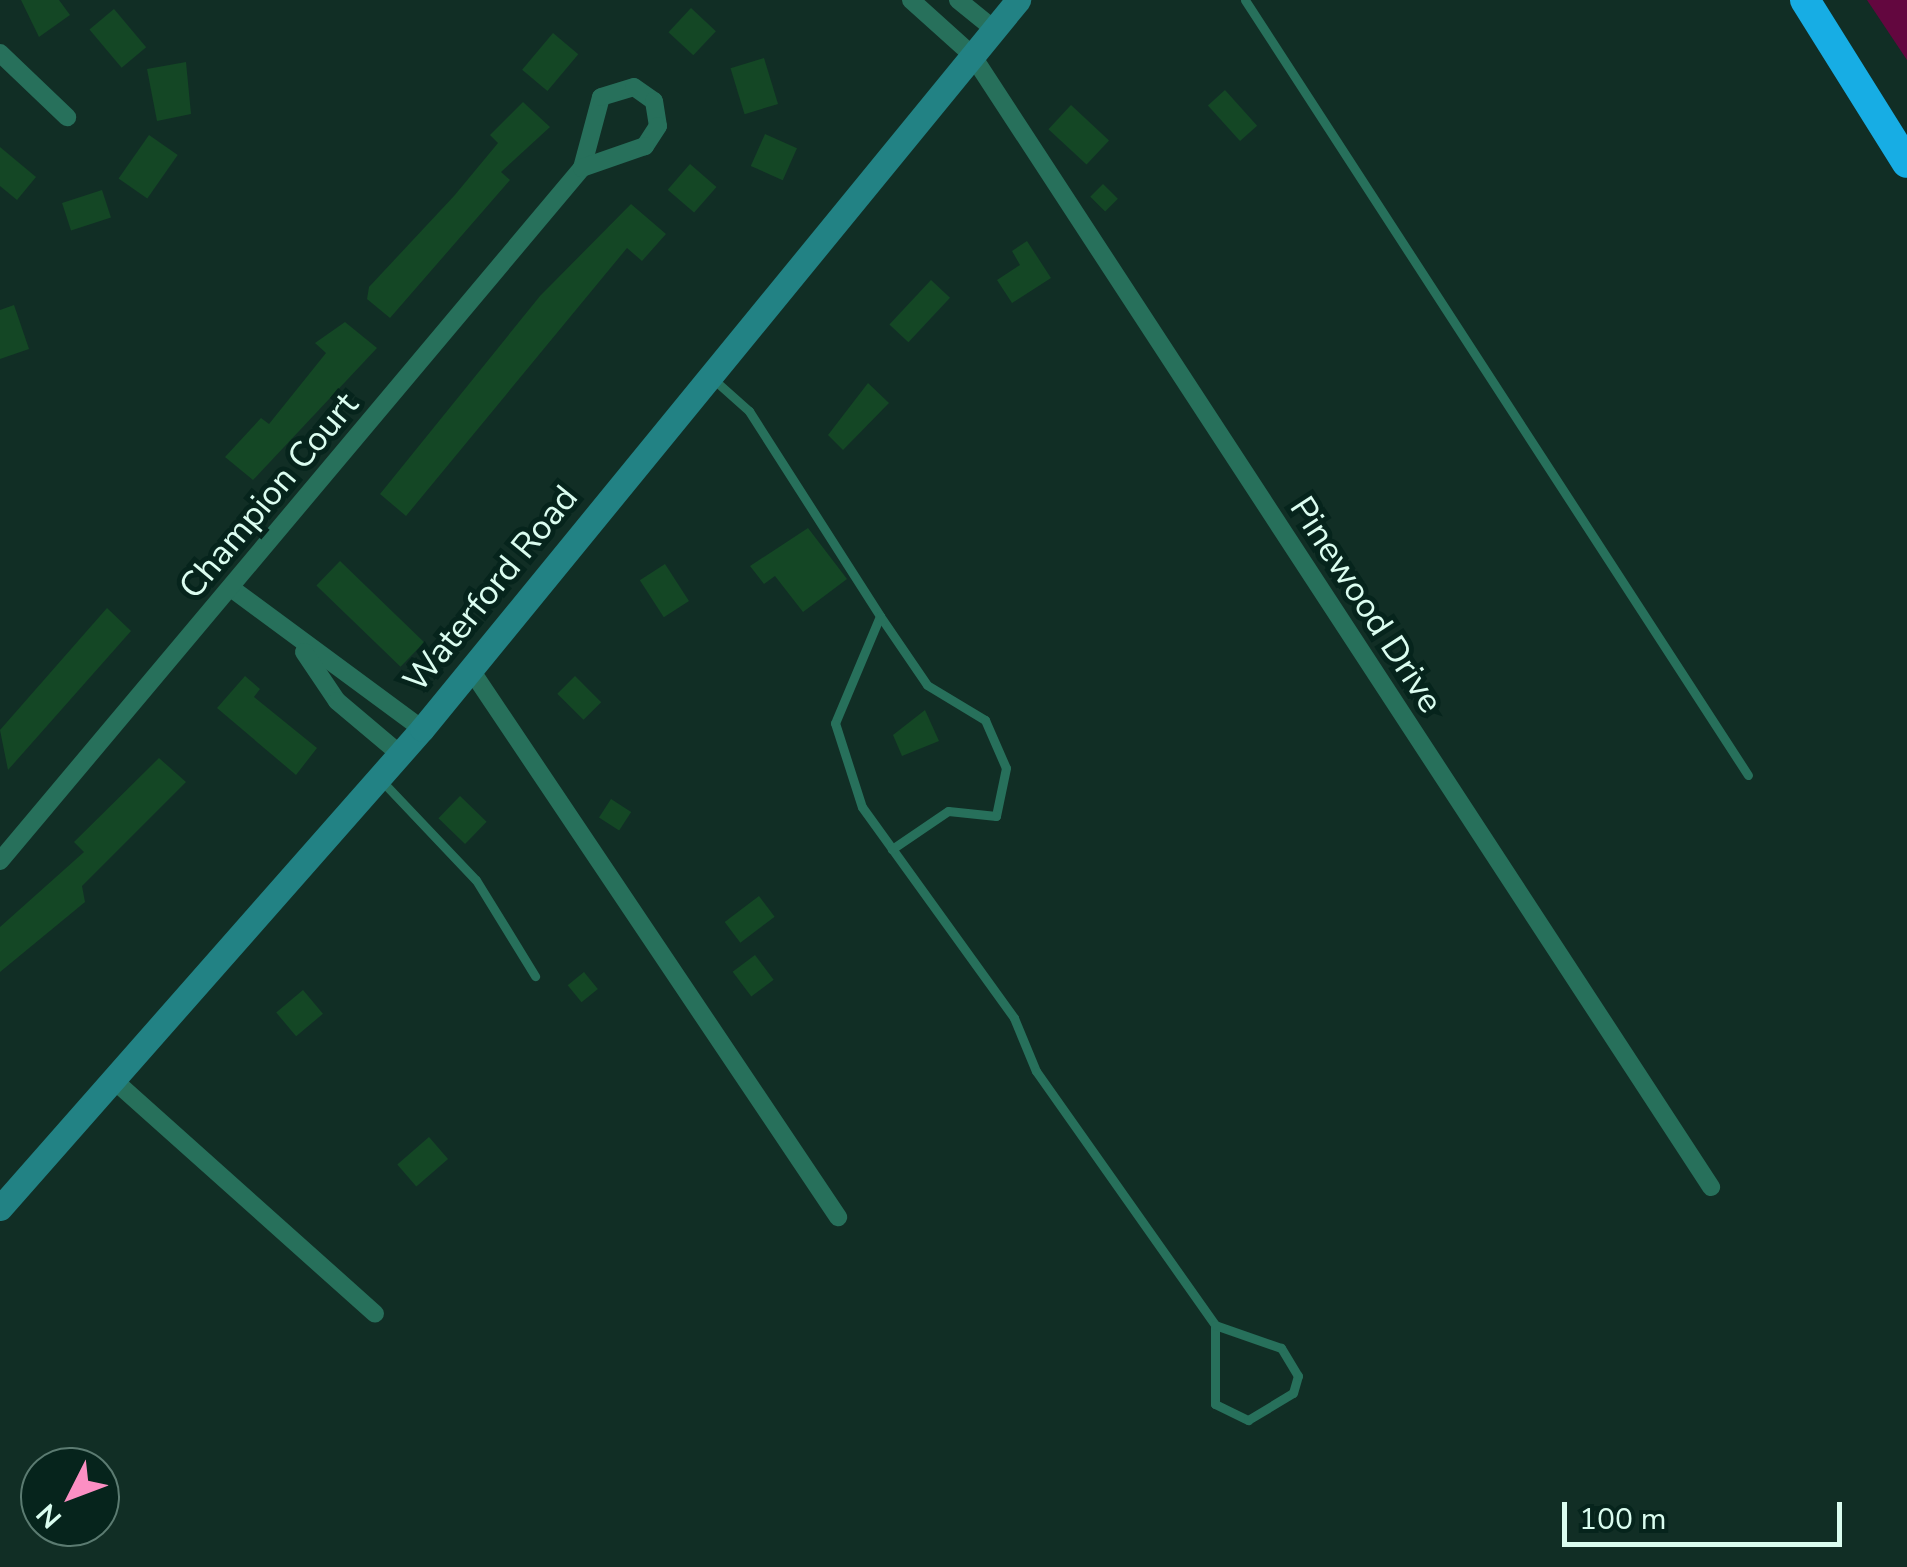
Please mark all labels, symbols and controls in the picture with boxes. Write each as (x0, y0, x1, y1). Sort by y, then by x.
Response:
street label: Champion Court (171, 384, 367, 608)
street label: Waterford Road (395, 477, 587, 701)
street label: Pinewood Drive (1281, 489, 1451, 721)
north arrow (20, 1447, 120, 1547)
scale bar (1567, 1482, 1847, 1544)
text: N (28, 1495, 70, 1536)
text: 100 m (1579, 1499, 1666, 1540)

